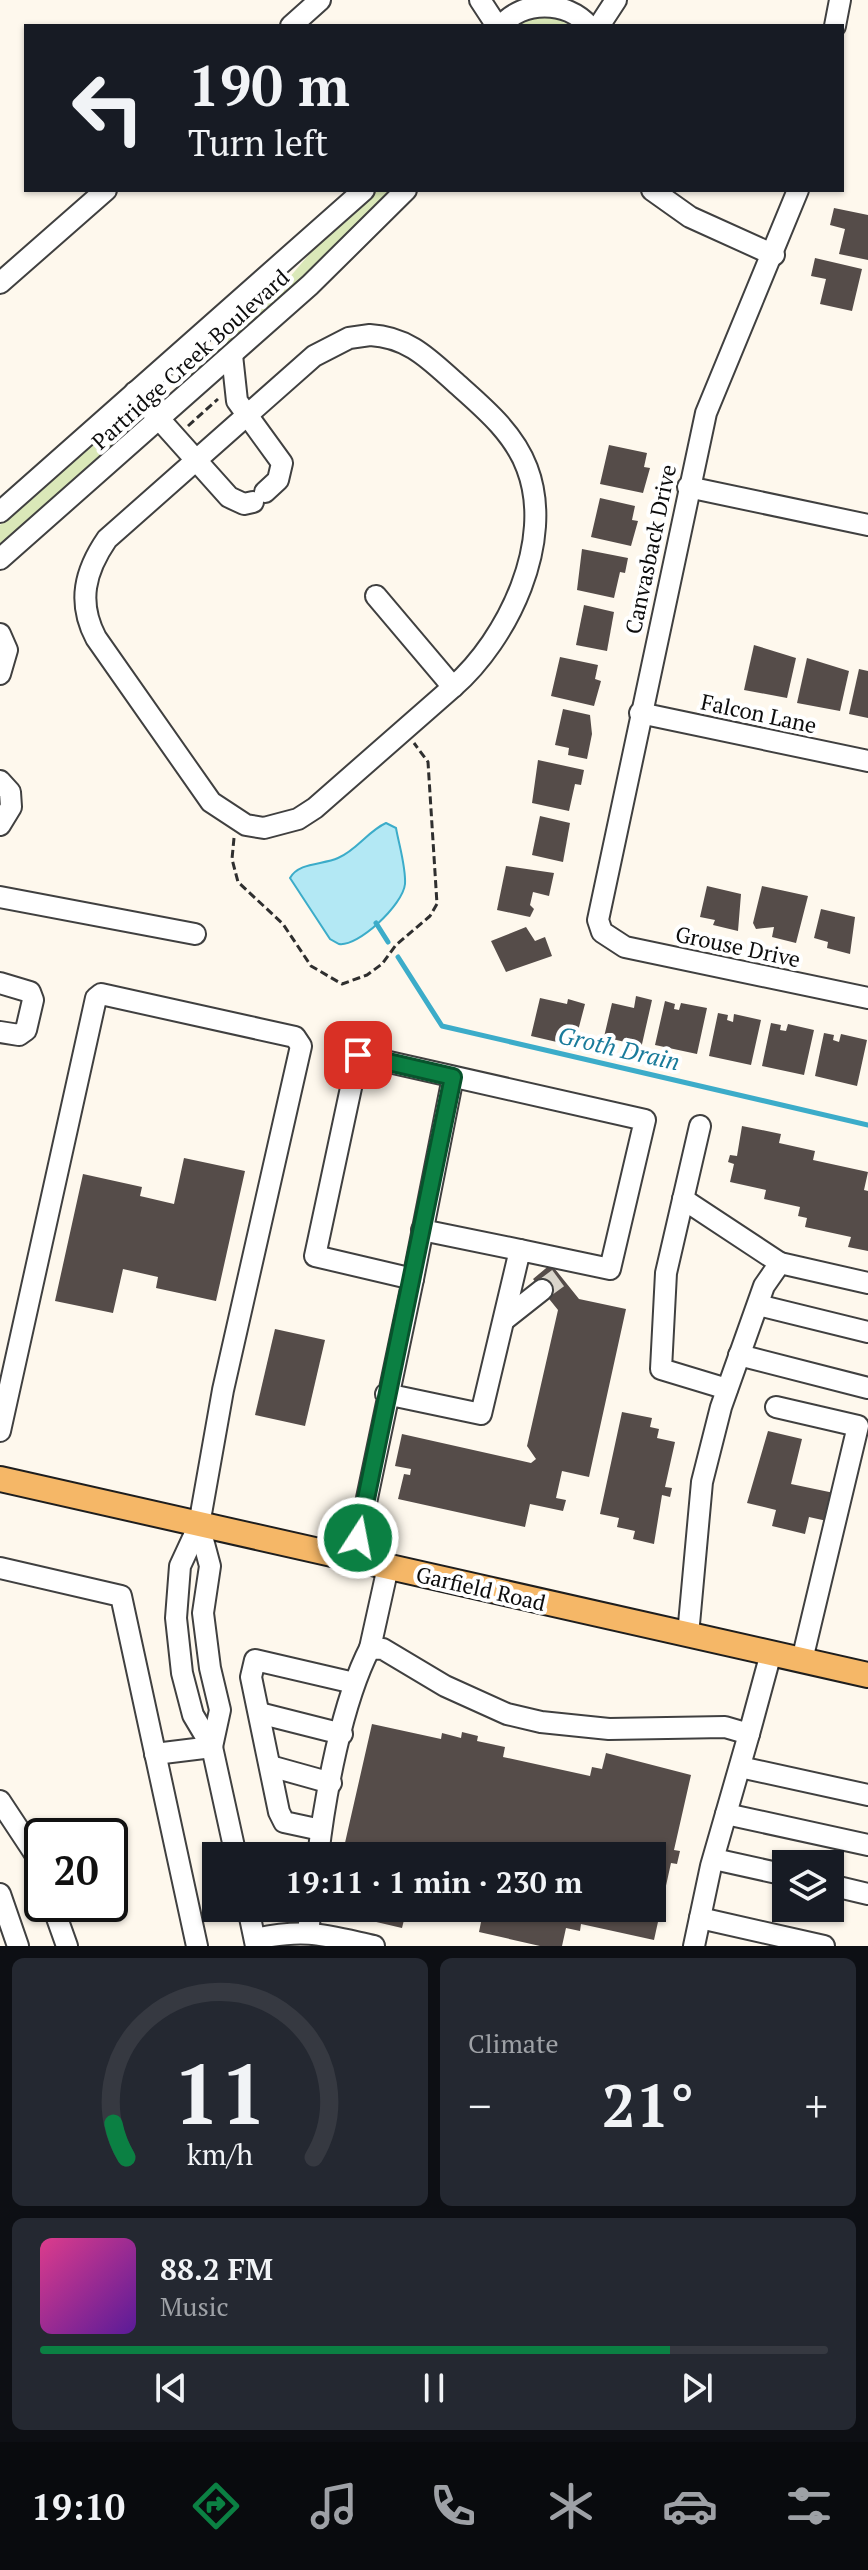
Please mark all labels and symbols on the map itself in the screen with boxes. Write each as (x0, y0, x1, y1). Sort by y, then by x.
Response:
street label: Partridge Creek Boulevard (85, 263, 295, 455)
street label: Canvasback Drive (618, 462, 682, 636)
street label: Falcon Lane (699, 687, 819, 739)
street label: Grouse Drive (673, 919, 803, 973)
water label: Groth Drain (555, 1018, 683, 1078)
pin (324, 1021, 392, 1089)
position arrow (316, 1496, 400, 1580)
street label: Garfield Road (413, 1559, 549, 1617)
speed limit sign: 20 (24, 1818, 128, 1922)

